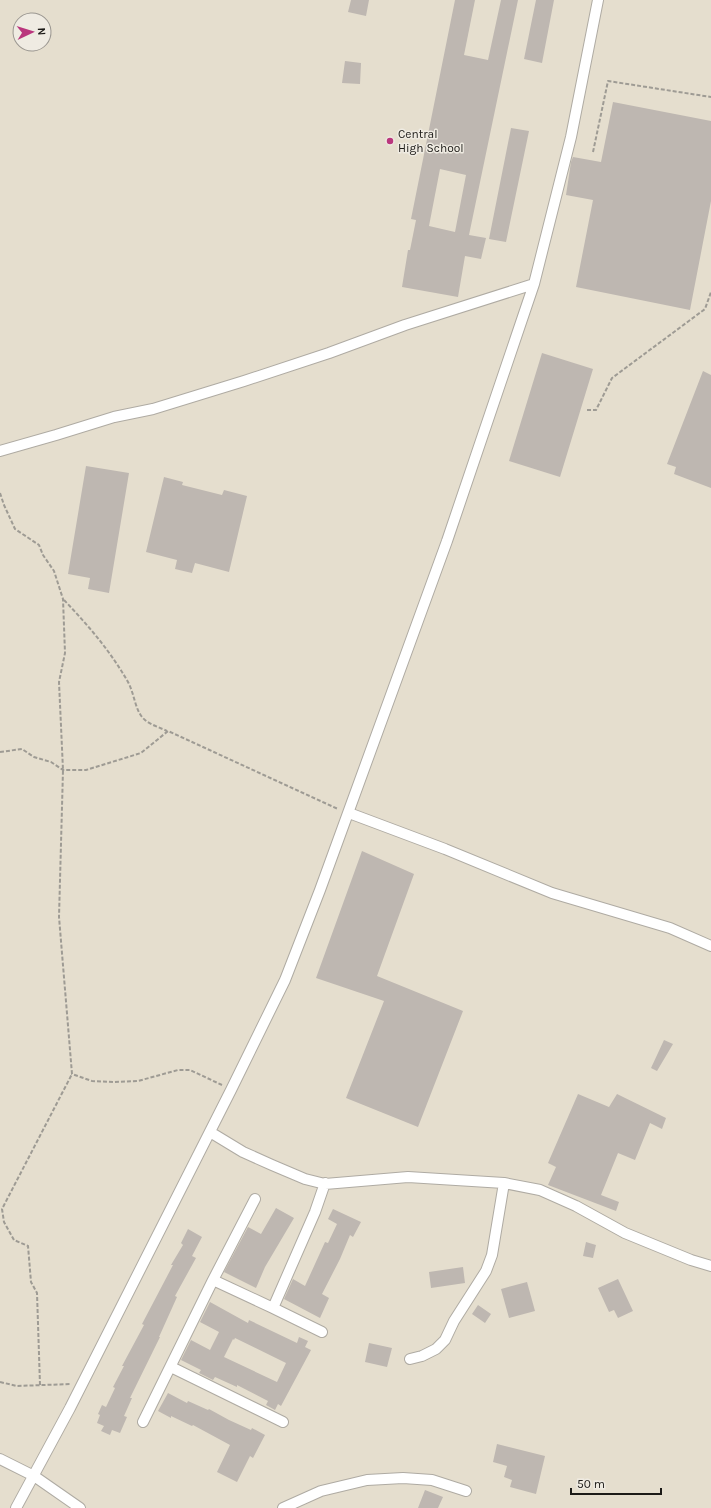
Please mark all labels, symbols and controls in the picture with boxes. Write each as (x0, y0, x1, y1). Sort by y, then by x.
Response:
north arrow (12, 12, 52, 52)
text: N (35, 27, 48, 36)
place label: Central High School (398, 127, 464, 155)
marker: Central High School (385, 136, 395, 146)
scale bar (571, 1470, 661, 1496)
text: 50 m (577, 1477, 605, 1491)

